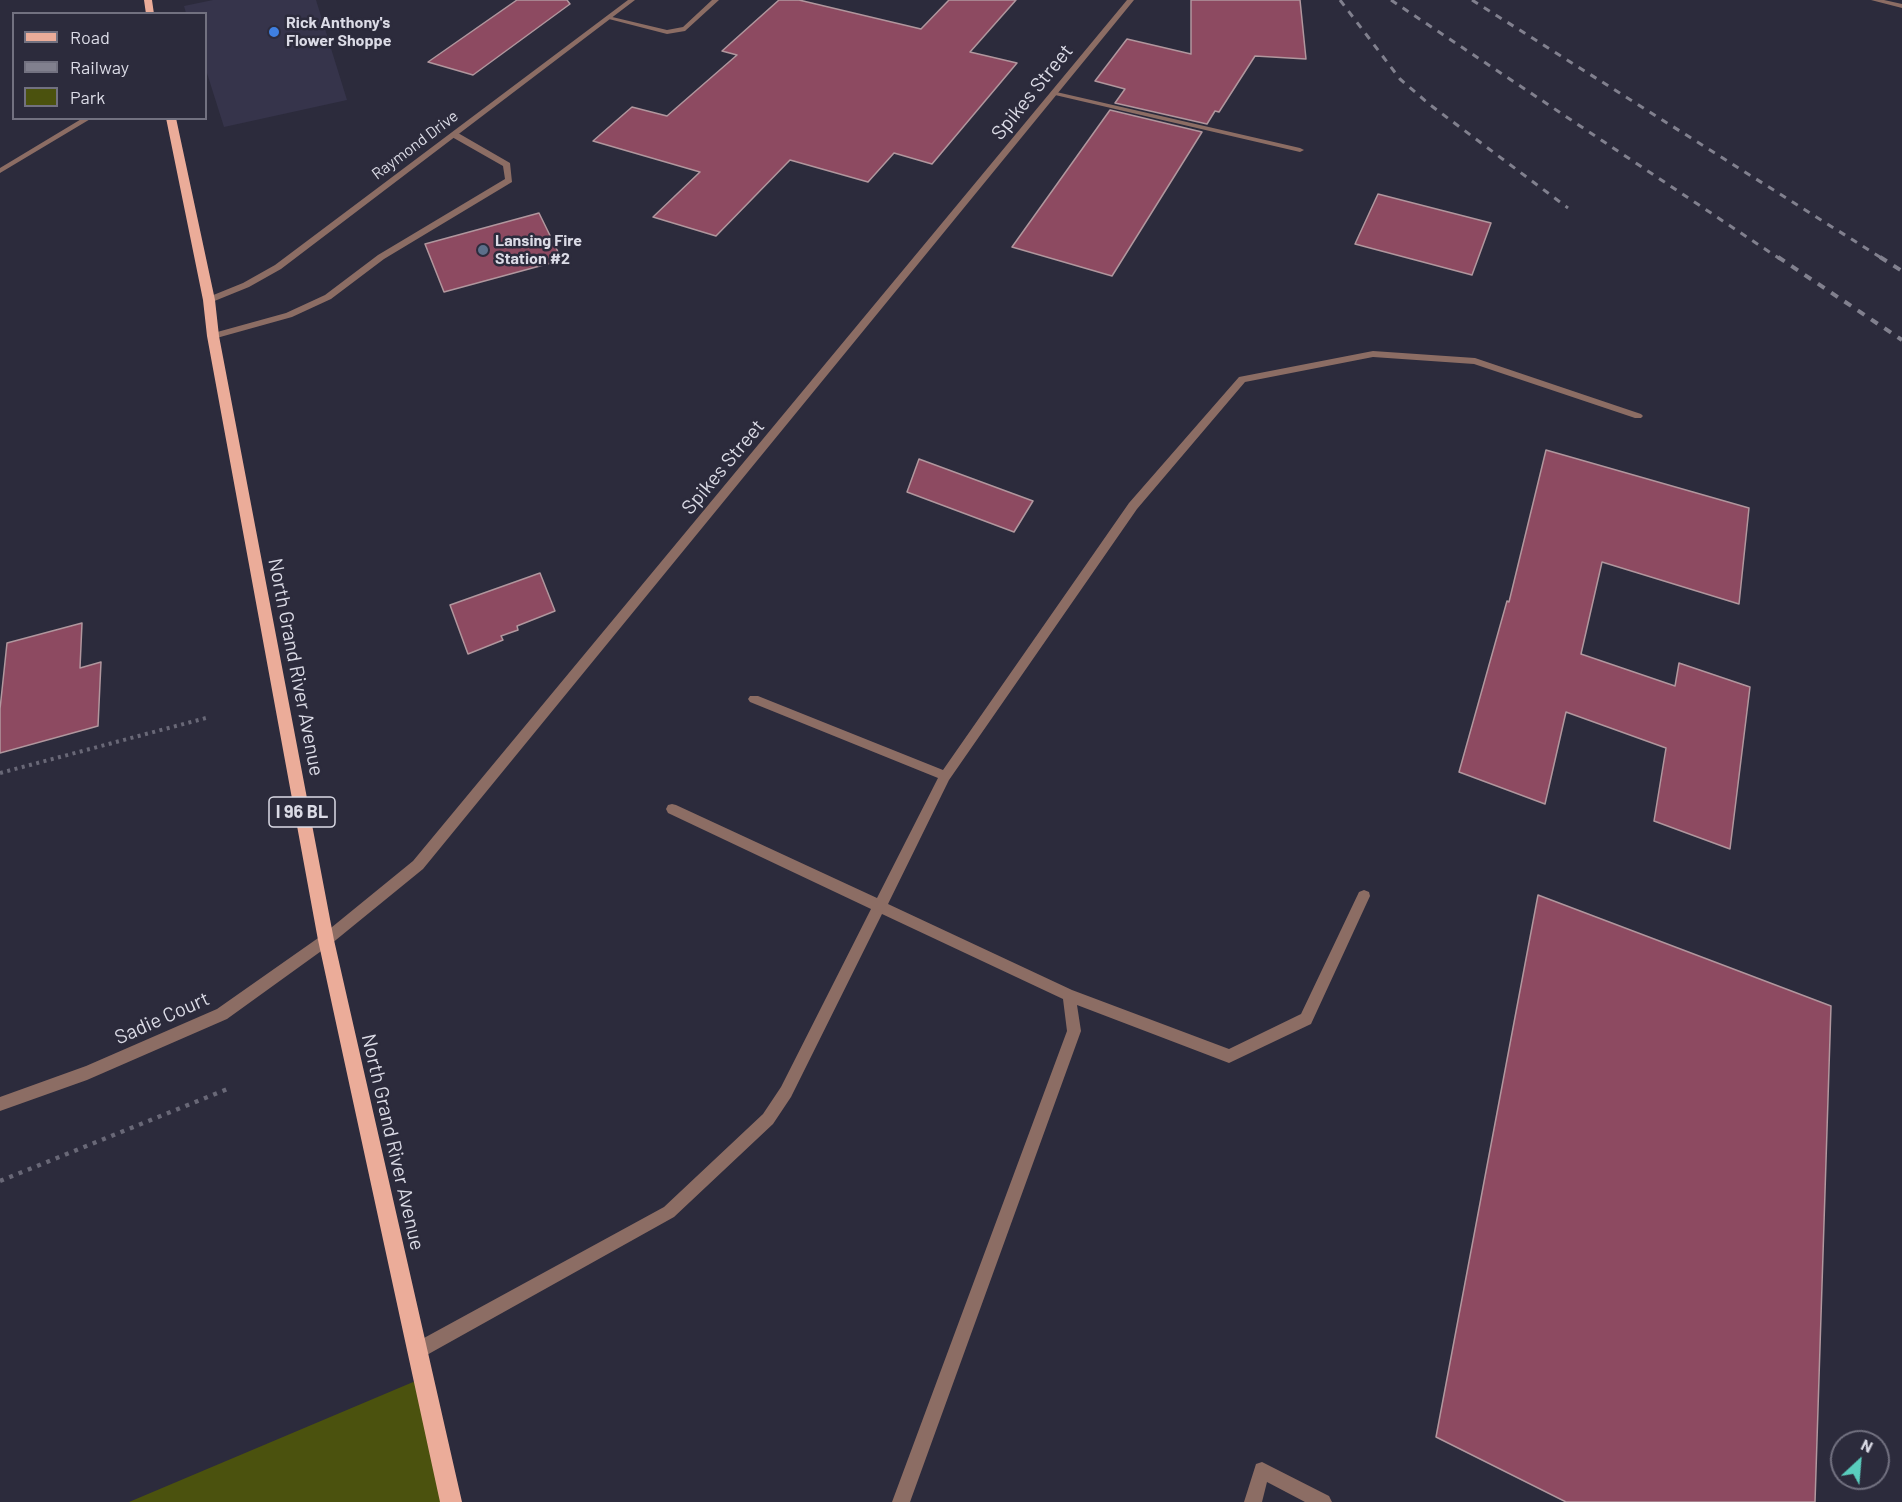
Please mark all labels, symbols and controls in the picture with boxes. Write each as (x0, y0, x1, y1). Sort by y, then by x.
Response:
legend (12, 12, 207, 120)
place label: Rick Anthony's Flower Shoppe (286, 13, 391, 51)
marker: Rick Anthony's Flower Shoppe (267, 25, 281, 39)
text: Road (70, 26, 110, 48)
street label: Spikes Street (986, 39, 1078, 145)
text: Railway (70, 56, 129, 78)
text: Park (70, 86, 105, 108)
street label: Raymond Drive (368, 106, 462, 184)
place label: Lansing Fire Station #2 (495, 231, 582, 269)
marker: Lansing Fire Station #2 (476, 243, 490, 257)
street label: Spikes Street (676, 415, 770, 519)
street label: North Grand River Avenue (263, 556, 329, 778)
road number: I 96 BL (269, 797, 335, 827)
street label: Sadie Court (111, 986, 213, 1050)
street label: North Grand River Avenue (356, 1031, 430, 1253)
north arrow (1830, 1430, 1890, 1490)
text: N (1858, 1434, 1876, 1456)

